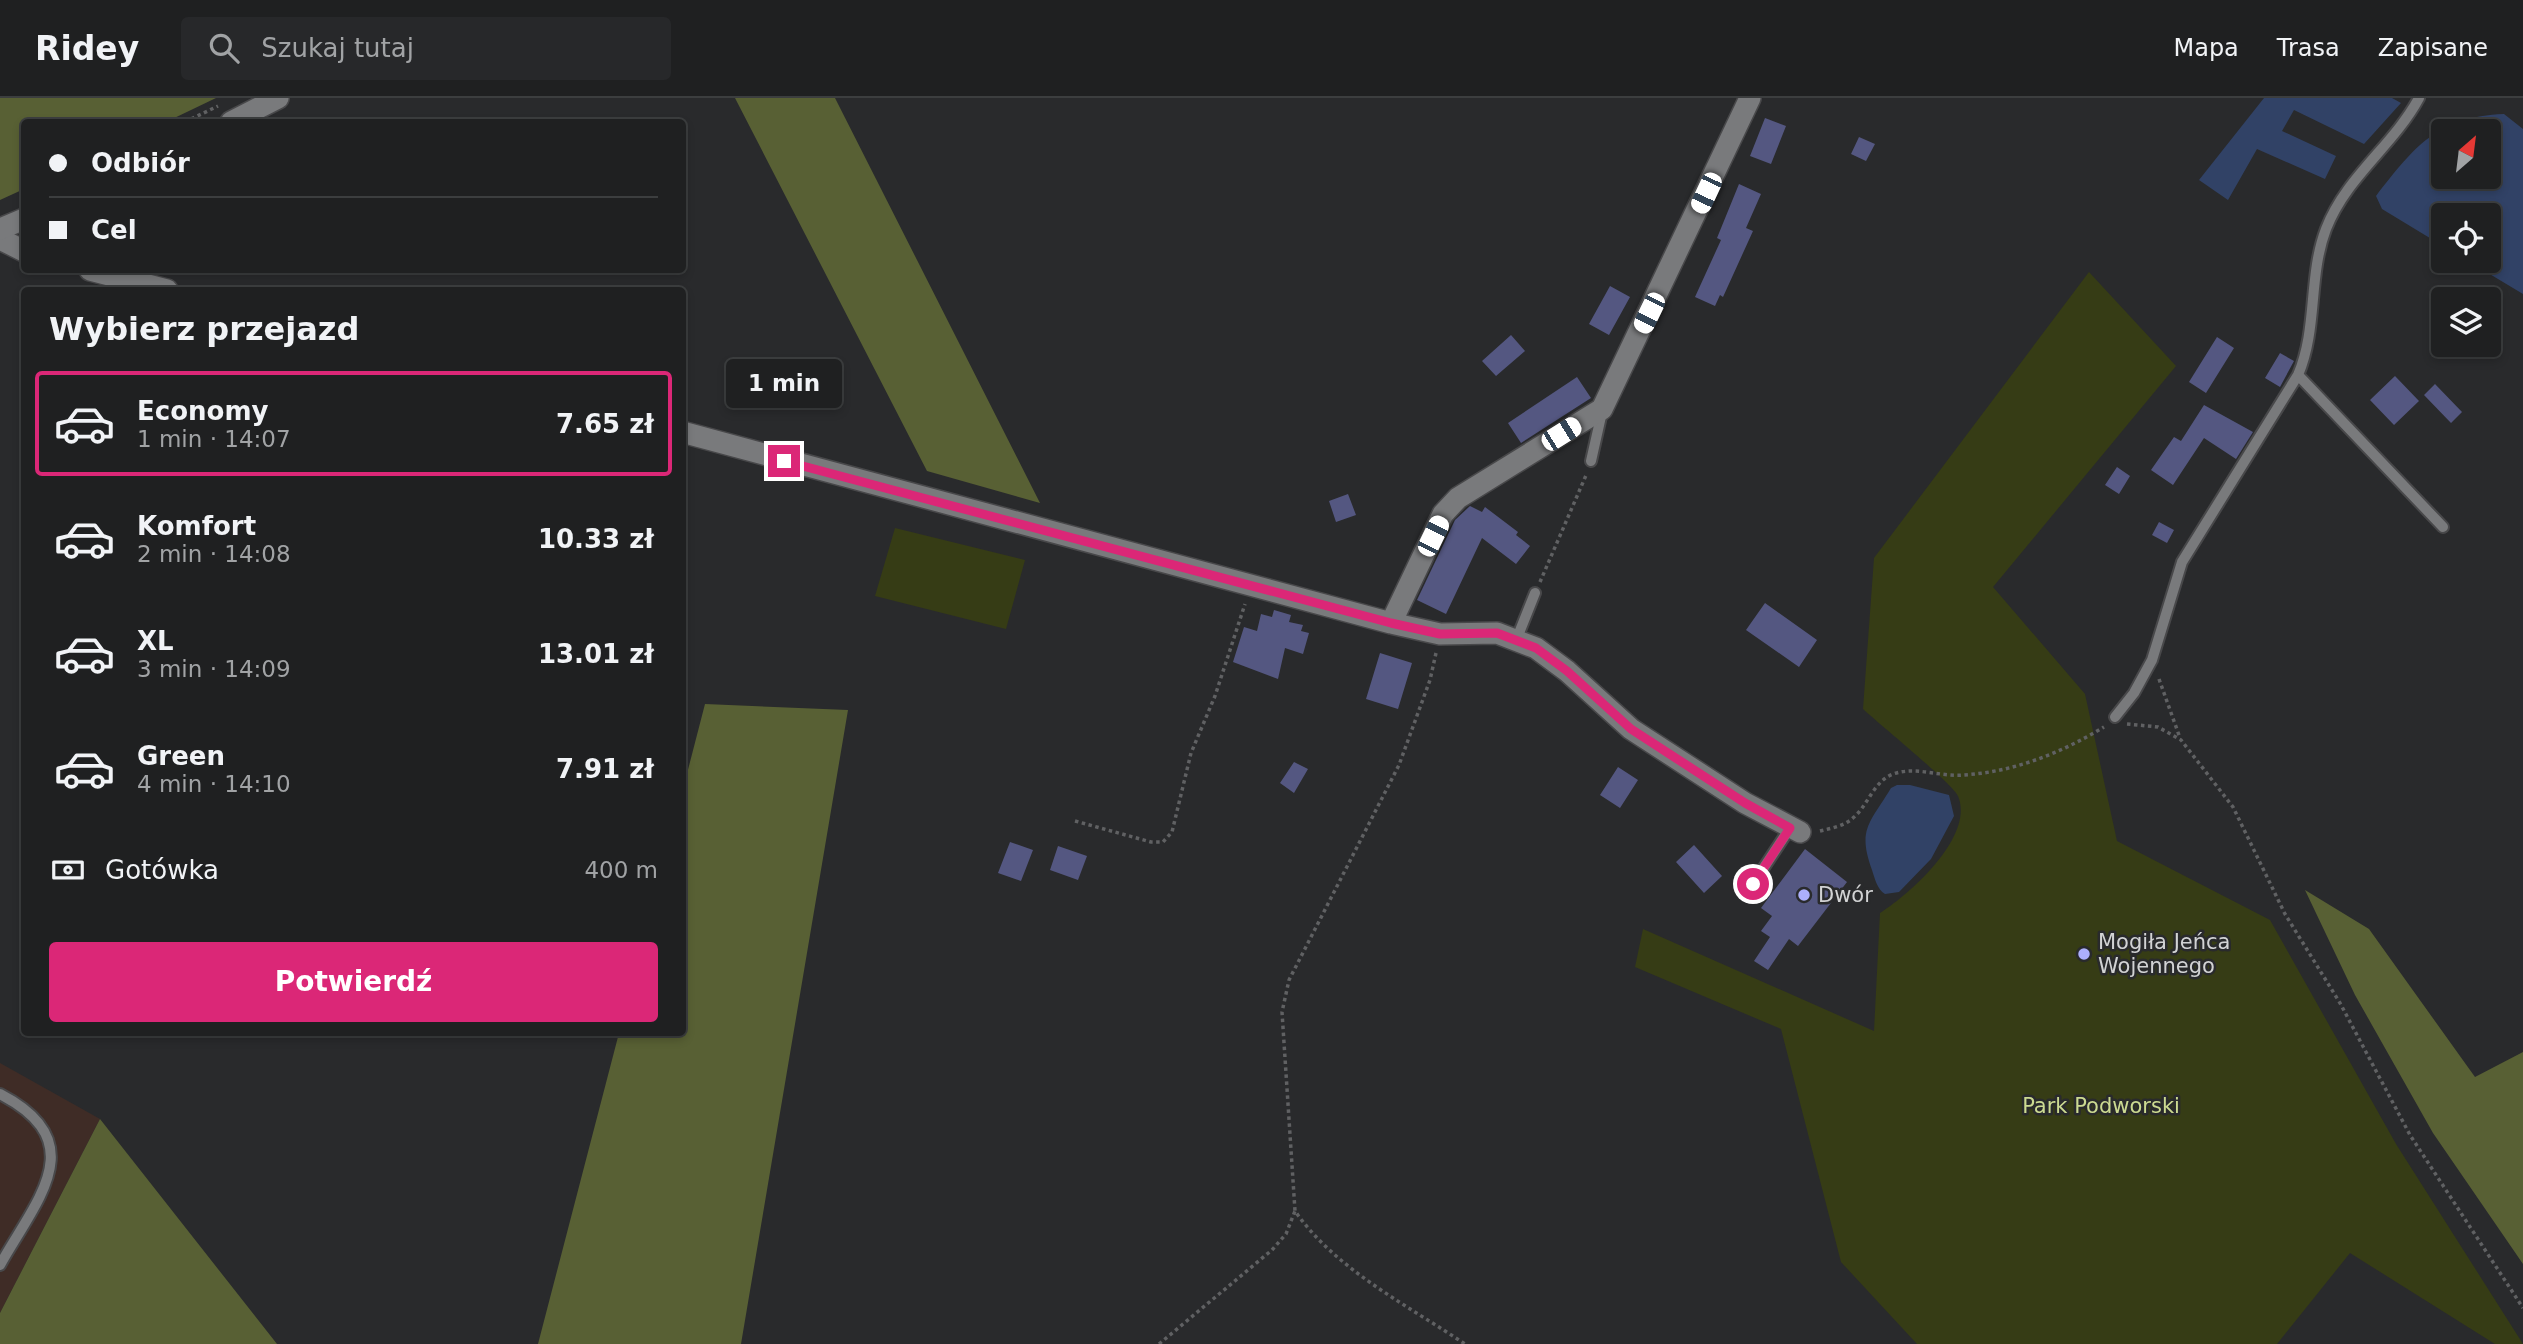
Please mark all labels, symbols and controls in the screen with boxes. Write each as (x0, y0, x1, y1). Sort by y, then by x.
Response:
search box (181, 17, 671, 80)
text: Ridey (35, 29, 139, 68)
icon: search (205, 29, 243, 67)
text: Szukaj tutaj (261, 33, 414, 63)
text: Mapa (2173, 34, 2239, 62)
text: Trasa (2277, 34, 2340, 62)
text: Zapisane (2378, 34, 2488, 62)
north arrow (2431, 119, 2501, 189)
map controls (2431, 119, 2501, 357)
text: Odbiór (91, 148, 190, 178)
car (1688, 170, 1725, 216)
button: locate (2431, 203, 2501, 273)
text: Cel (91, 215, 137, 245)
button: layers (2431, 287, 2501, 357)
car (1631, 290, 1668, 336)
text: Wybierz przejazd (49, 310, 359, 348)
callout: 1 min (726, 360, 842, 408)
text: 1 min (748, 370, 820, 396)
icon: car (53, 392, 116, 455)
text: Economy (137, 396, 268, 426)
text: 7.65 zł (556, 409, 654, 439)
car (1538, 414, 1585, 454)
text: 1 min · 14:07 (137, 426, 291, 452)
route end (768, 445, 800, 477)
icon: car (53, 507, 116, 570)
text: Komfort (137, 511, 256, 541)
car (1415, 513, 1452, 559)
text: 10.33 zł (538, 524, 654, 554)
text: 2 min · 14:08 (137, 541, 291, 567)
icon: car (53, 622, 116, 685)
text: XL (137, 626, 174, 656)
text: 13.01 zł (538, 639, 654, 669)
text: 3 min · 14:09 (137, 656, 291, 682)
icon: car (53, 737, 116, 800)
text: Green (137, 741, 225, 771)
text: 7.91 zł (556, 754, 654, 784)
text: 4 min · 14:10 (137, 771, 291, 797)
icon: cash (49, 851, 87, 889)
text: Gotówka (105, 855, 219, 885)
text: 400 m (584, 857, 658, 883)
route start (1737, 868, 1769, 900)
place label: Dwór (1818, 883, 1873, 907)
marker: Dwór (1796, 887, 1812, 903)
place label: Mogiła Jeńca Wojennego (2098, 930, 2230, 978)
button: Potwierdź (49, 942, 658, 1022)
marker: Mogiła Jeńca Wojennego (2076, 946, 2092, 962)
park label: Park Podworski (2022, 1094, 2180, 1118)

